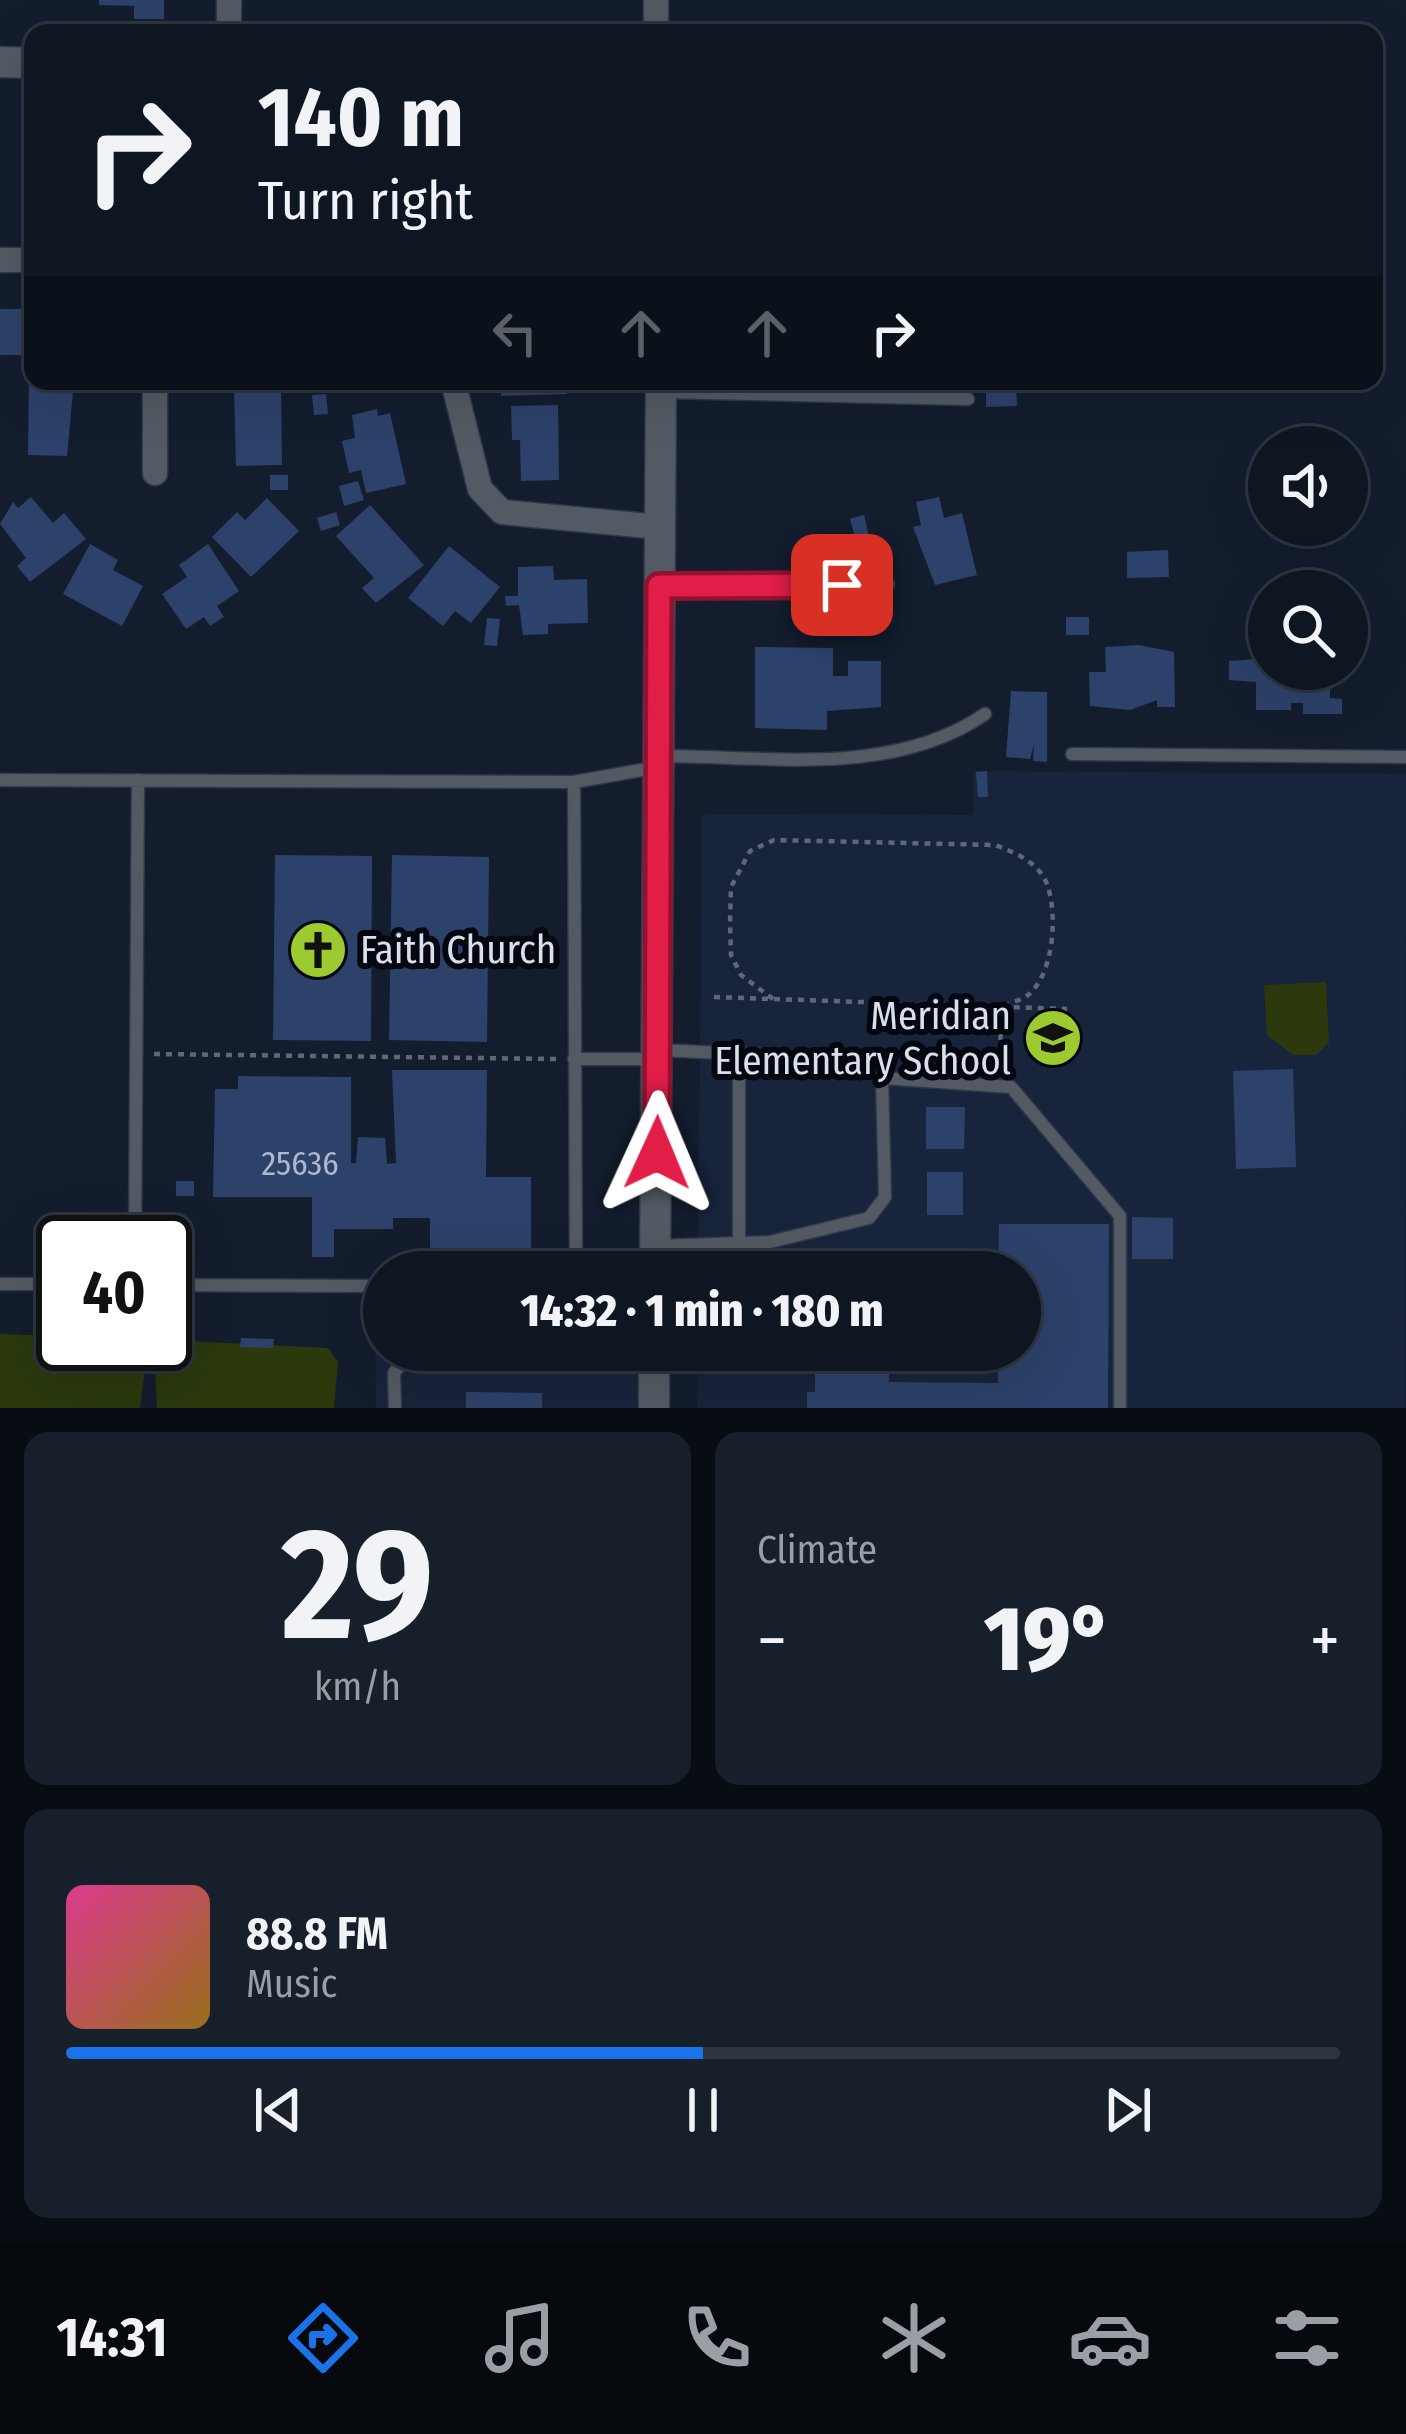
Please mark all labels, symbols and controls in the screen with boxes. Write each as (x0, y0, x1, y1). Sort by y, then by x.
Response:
text: 140 m (258, 67, 464, 168)
icon: right (60, 72, 216, 228)
text: Turn right (258, 169, 473, 233)
icon: left (482, 300, 548, 366)
icon: ahead (608, 300, 674, 366)
icon: ahead (734, 300, 800, 366)
icon: right (860, 300, 926, 366)
map controls (1248, 426, 1368, 690)
button: sound (1248, 426, 1368, 546)
pin (791, 534, 893, 636)
icon: arrive (809, 552, 875, 618)
button: search (1248, 570, 1368, 690)
church icon: Faith Church (287, 919, 349, 981)
place label: Faith Church (360, 927, 556, 973)
place label: Meridian Elementary School (714, 993, 1011, 1084)
school or university icon: Meridian Elementary School (1022, 1007, 1084, 1069)
position arrow (594, 1090, 720, 1216)
house number: 25636 (261, 1144, 339, 1184)
speed limit sign: 40 (36, 1215, 192, 1371)
text: 14:32 · 1 min · 180 m (520, 1284, 884, 1338)
text: 29 (281, 1492, 434, 1679)
text: Climate (757, 1527, 877, 1573)
text: 19° (984, 1586, 1113, 1694)
text: − (757, 1601, 787, 1680)
text: + (1310, 1601, 1340, 1680)
text: km/h (314, 1664, 401, 1710)
text: 88.8 FM (246, 1907, 388, 1961)
text: Music (246, 1961, 337, 2007)
icon: previous (245, 2077, 311, 2143)
icon: pause (670, 2077, 736, 2143)
icon: next (1095, 2077, 1161, 2143)
icon: directions (281, 2296, 365, 2380)
icon: music (478, 2296, 562, 2380)
icon: phone (675, 2296, 759, 2380)
icon: climate (872, 2296, 956, 2380)
icon: car (1068, 2296, 1152, 2380)
icon: filters (1265, 2296, 1349, 2380)
text: 14:31 (56, 2306, 168, 2370)

